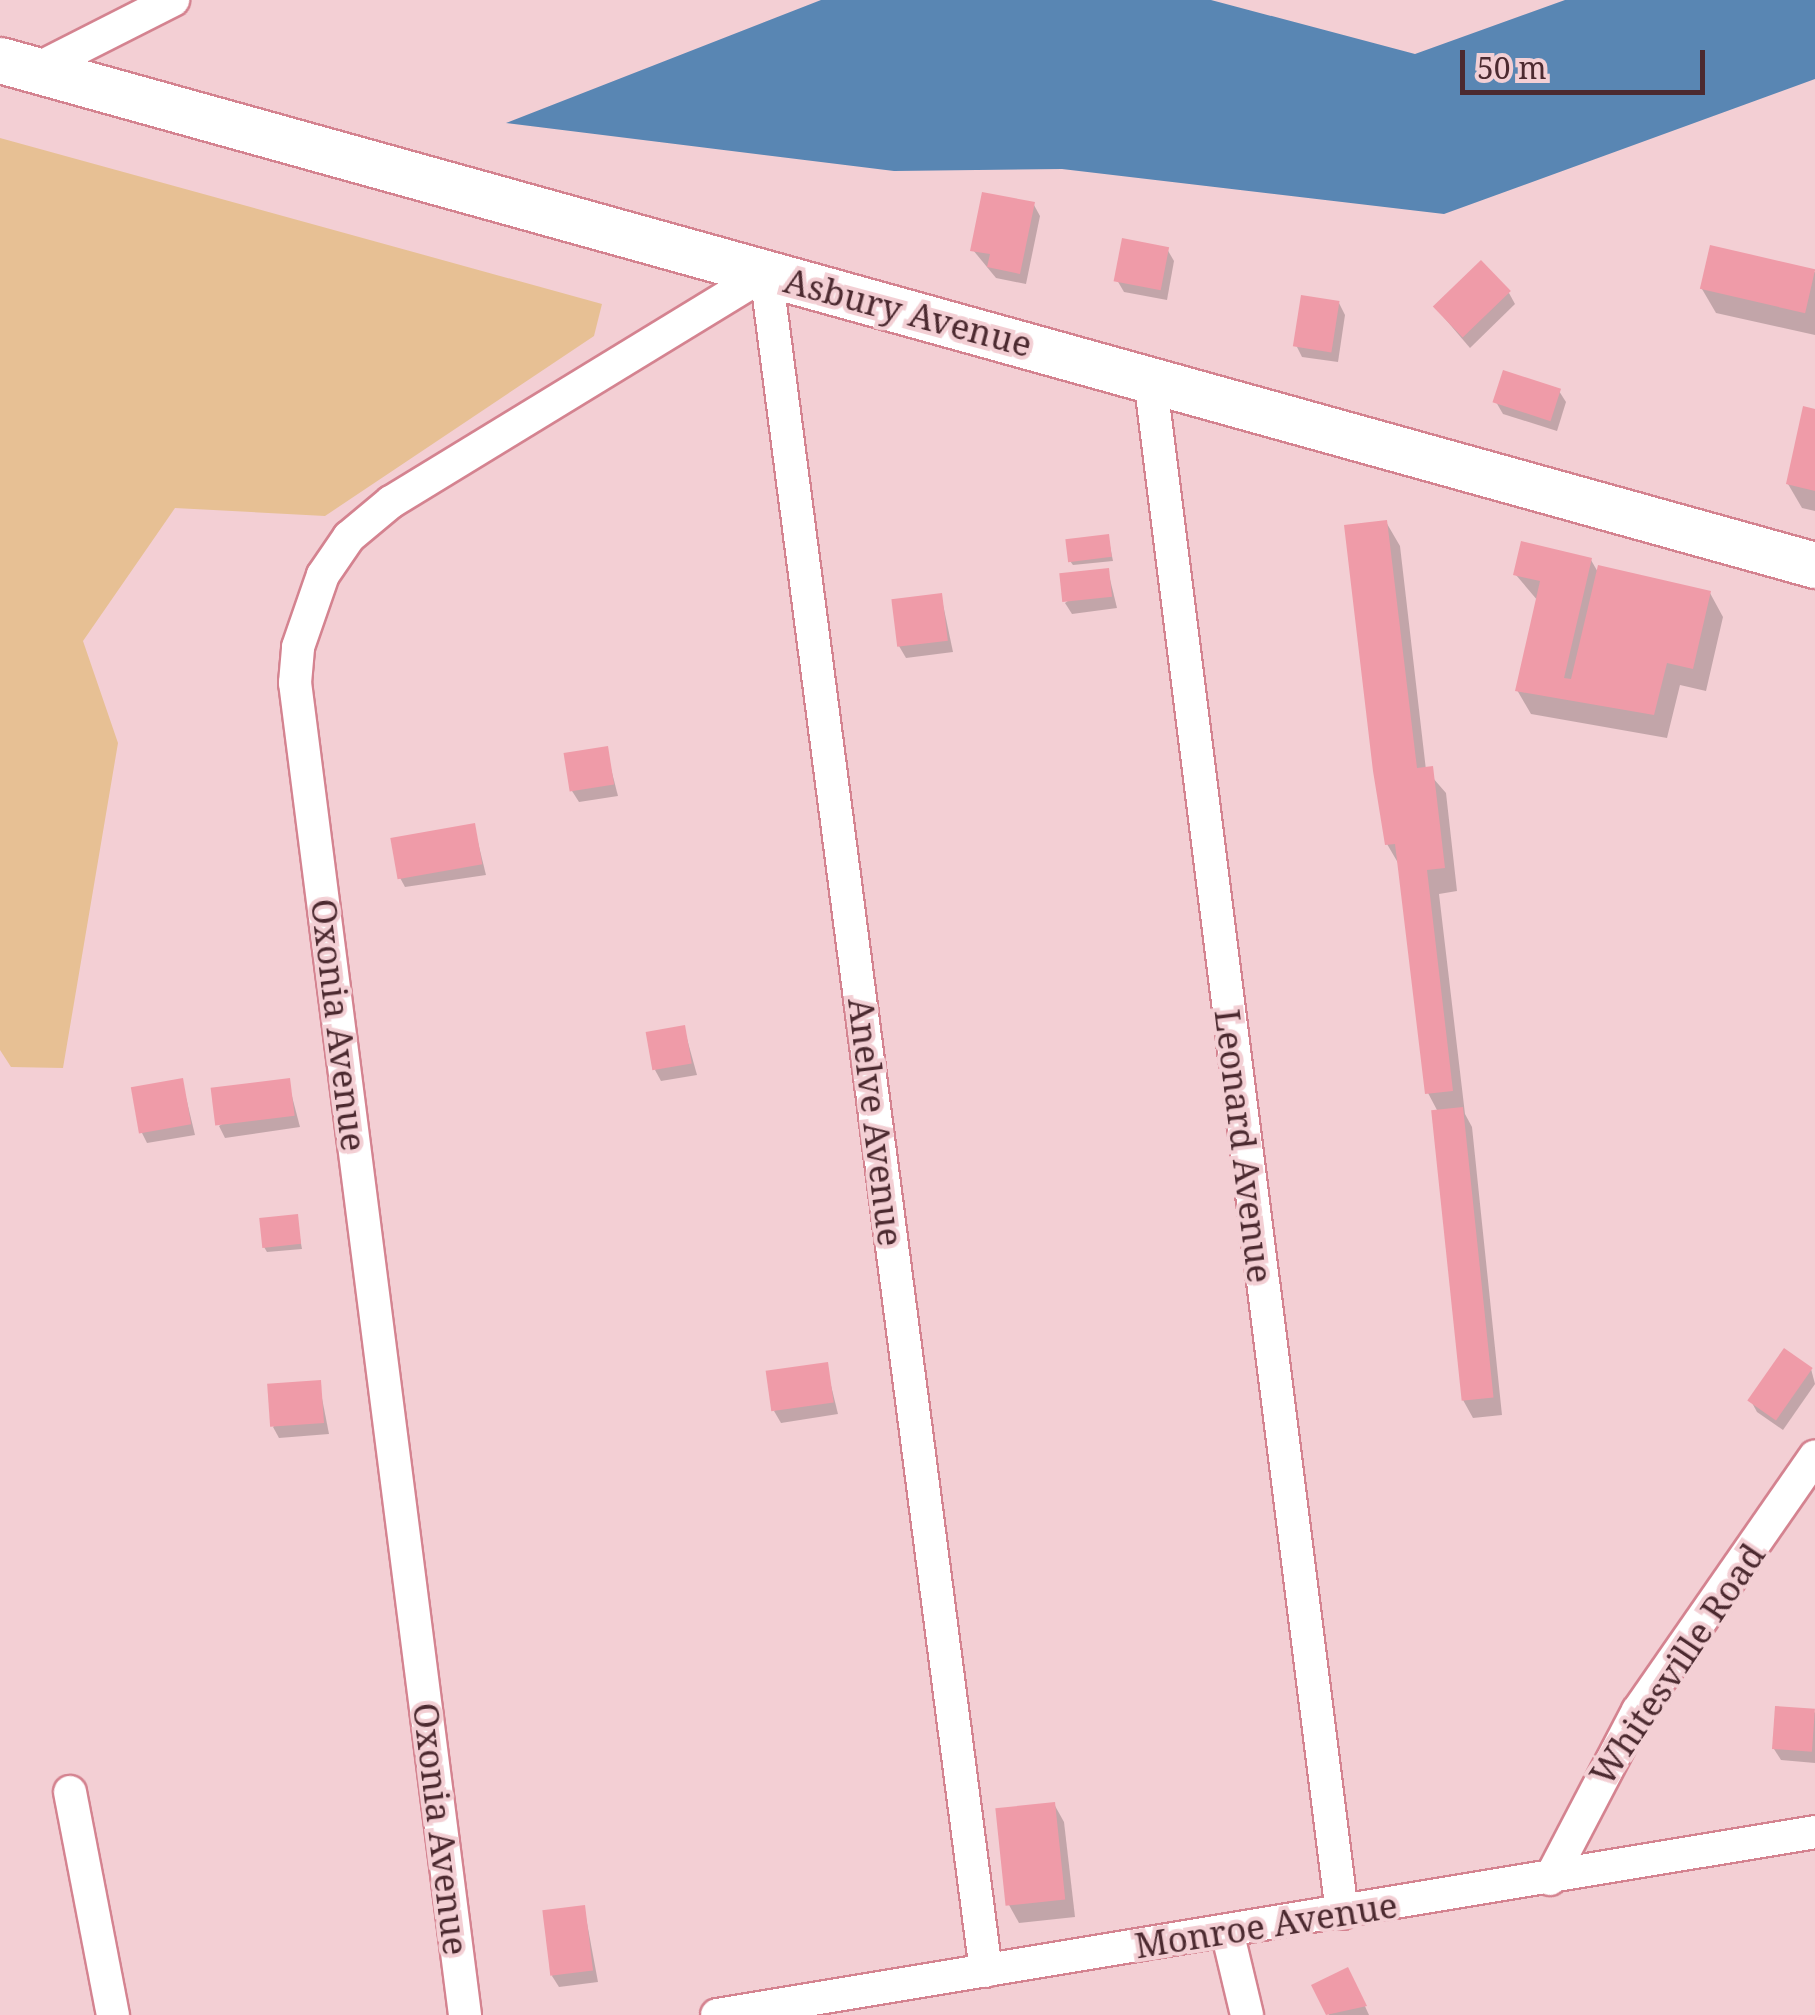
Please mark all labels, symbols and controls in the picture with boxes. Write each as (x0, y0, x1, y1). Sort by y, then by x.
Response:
scale bar (1465, 30, 1710, 92)
text: 50 m (1477, 47, 1547, 88)
street label: Asbury Avenue (780, 259, 1036, 365)
street label: Oxonia Avenue (303, 896, 375, 1154)
street label: Anelve Avenue (840, 995, 912, 1249)
street label: Leonard Avenue (1206, 1007, 1282, 1285)
street label: Whitesville Road (1581, 1535, 1773, 1793)
street label: Oxonia Avenue (405, 1700, 477, 1958)
street label: Monroe Avenue (1132, 1884, 1400, 1966)

